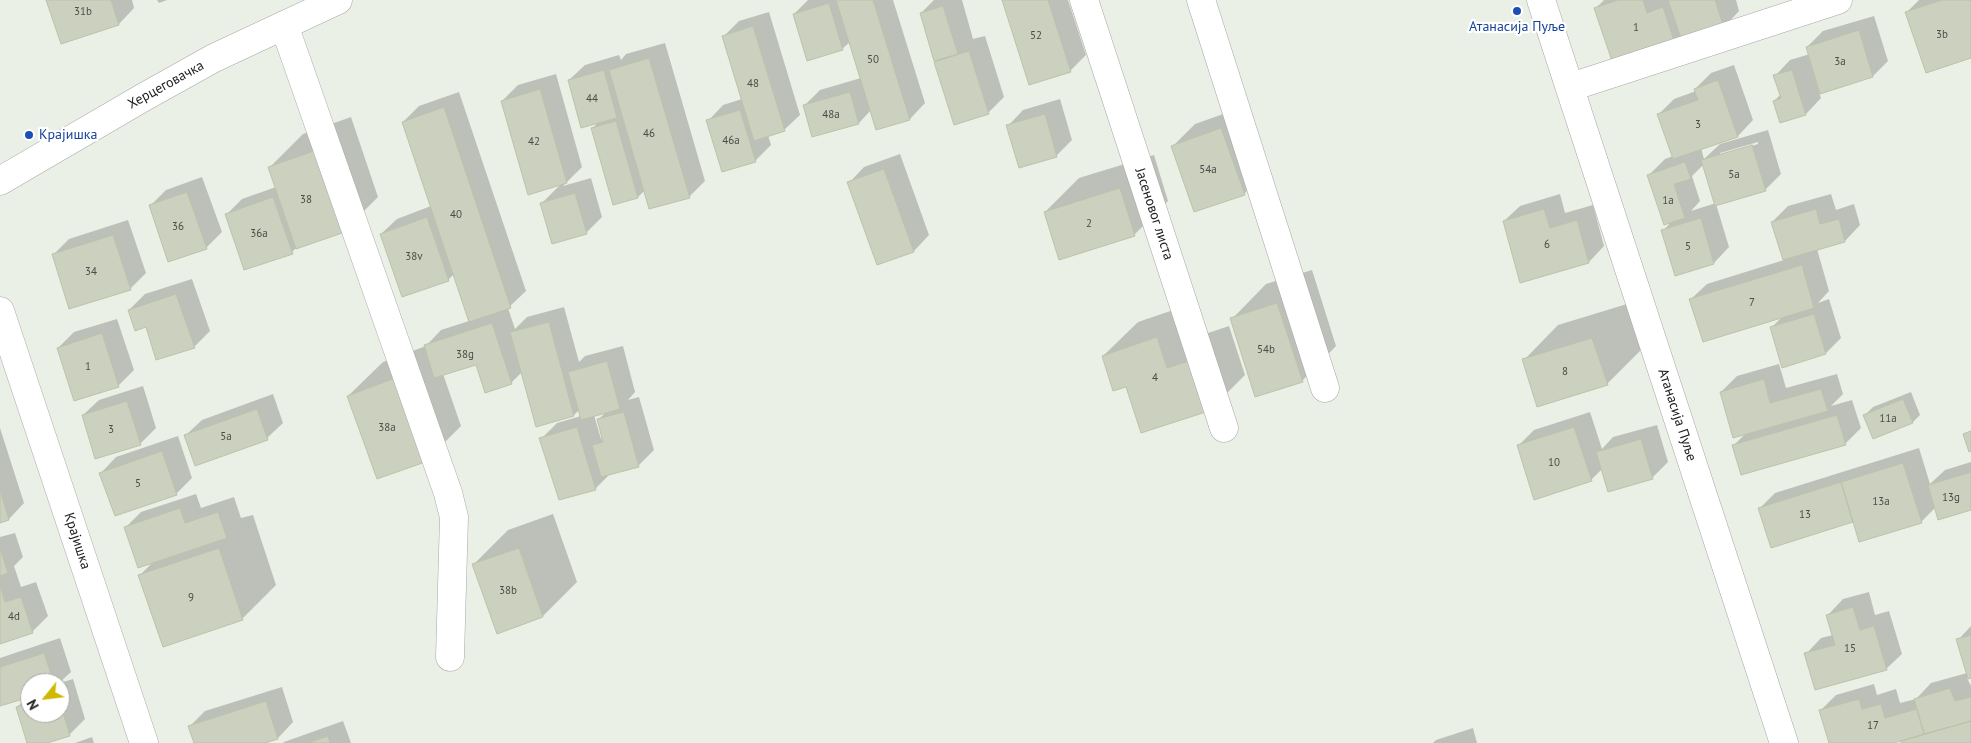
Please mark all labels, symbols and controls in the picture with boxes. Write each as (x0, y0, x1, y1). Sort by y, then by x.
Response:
house number: 31b (74, 5, 92, 19)
marker: Атанасија Пуље (1511, 5, 1523, 17)
place label: Атанасија Пуље (1469, 19, 1565, 35)
house number: 1 (1633, 21, 1639, 35)
house number: 3b (1936, 28, 1948, 42)
house number: 52 (1030, 29, 1042, 43)
house number: 50 (867, 53, 879, 67)
house number: 3a (1834, 55, 1846, 69)
street label: Херцеговачка (125, 57, 207, 113)
house number: 48 (747, 77, 759, 91)
house number: 44 (586, 92, 598, 106)
house number: 48a (822, 108, 840, 122)
house number: 3 (1695, 118, 1701, 132)
place label: Крајишка (39, 127, 97, 143)
house number: 46 (643, 127, 655, 141)
marker: Крајишка (23, 129, 35, 141)
house number: 46a (722, 134, 740, 148)
house number: 42 (528, 135, 540, 149)
house number: 54a (1199, 163, 1217, 177)
street label: Јасеновог листа (1131, 166, 1177, 262)
house number: 5a (1728, 168, 1740, 182)
house number: 38 (300, 193, 312, 207)
house number: 1a (1662, 194, 1674, 208)
house number: 40 (450, 208, 462, 222)
house number: 2 (1086, 217, 1092, 231)
house number: 36 (172, 220, 184, 234)
house number: 36a (250, 227, 268, 241)
house number: 6 (1544, 238, 1550, 252)
house number: 5 (1685, 240, 1691, 254)
house number: 38v (405, 250, 423, 264)
house number: 34 (85, 265, 97, 279)
house number: 7 (1749, 296, 1755, 310)
house number: 54b (1257, 343, 1275, 357)
house number: 38g (456, 348, 474, 362)
house number: 1 (85, 360, 91, 374)
house number: 8 (1562, 365, 1568, 379)
street label: Атанасија Пуље (1654, 367, 1700, 463)
house number: 4 (1152, 371, 1158, 385)
house number: 11a (1879, 412, 1897, 426)
house number: 38a (378, 421, 396, 435)
house number: 3 (108, 423, 114, 437)
house number: 5a (220, 430, 232, 444)
house number: 10 (1548, 456, 1560, 470)
house number: 5 (135, 477, 141, 491)
house number: 13g (1942, 491, 1960, 505)
house number: 13a (1872, 495, 1890, 509)
house number: 13 (1799, 508, 1811, 522)
street label: Крајишка (60, 511, 94, 571)
house number: 38b (499, 584, 517, 598)
house number: 9 (188, 591, 194, 605)
house number: 4d (8, 610, 20, 624)
house number: 15 (1844, 642, 1856, 656)
north arrow (20, 673, 70, 723)
text: N (23, 696, 43, 713)
house number: 17 (1867, 719, 1879, 733)

